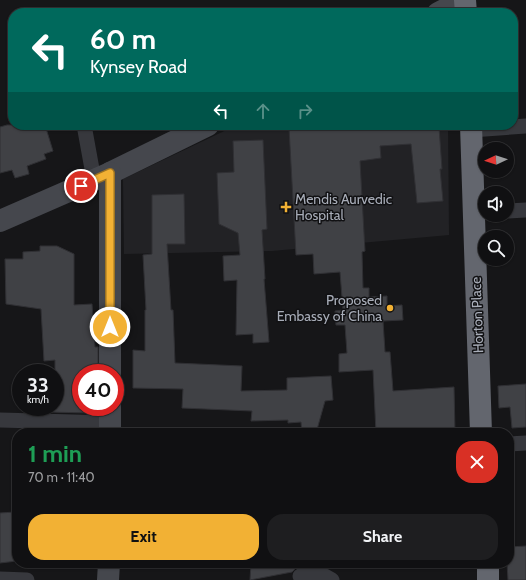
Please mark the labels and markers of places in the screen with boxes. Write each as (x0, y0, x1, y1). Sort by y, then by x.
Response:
pin (64, 169, 98, 203)
place label: Mendis Aurvedic Hospital (295, 190, 392, 224)
marker: Mendis Aurvedic Hospital (280, 201, 292, 213)
place label: Proposed Embassy of China (277, 291, 382, 325)
marker: Proposed Embassy of China (385, 303, 395, 313)

